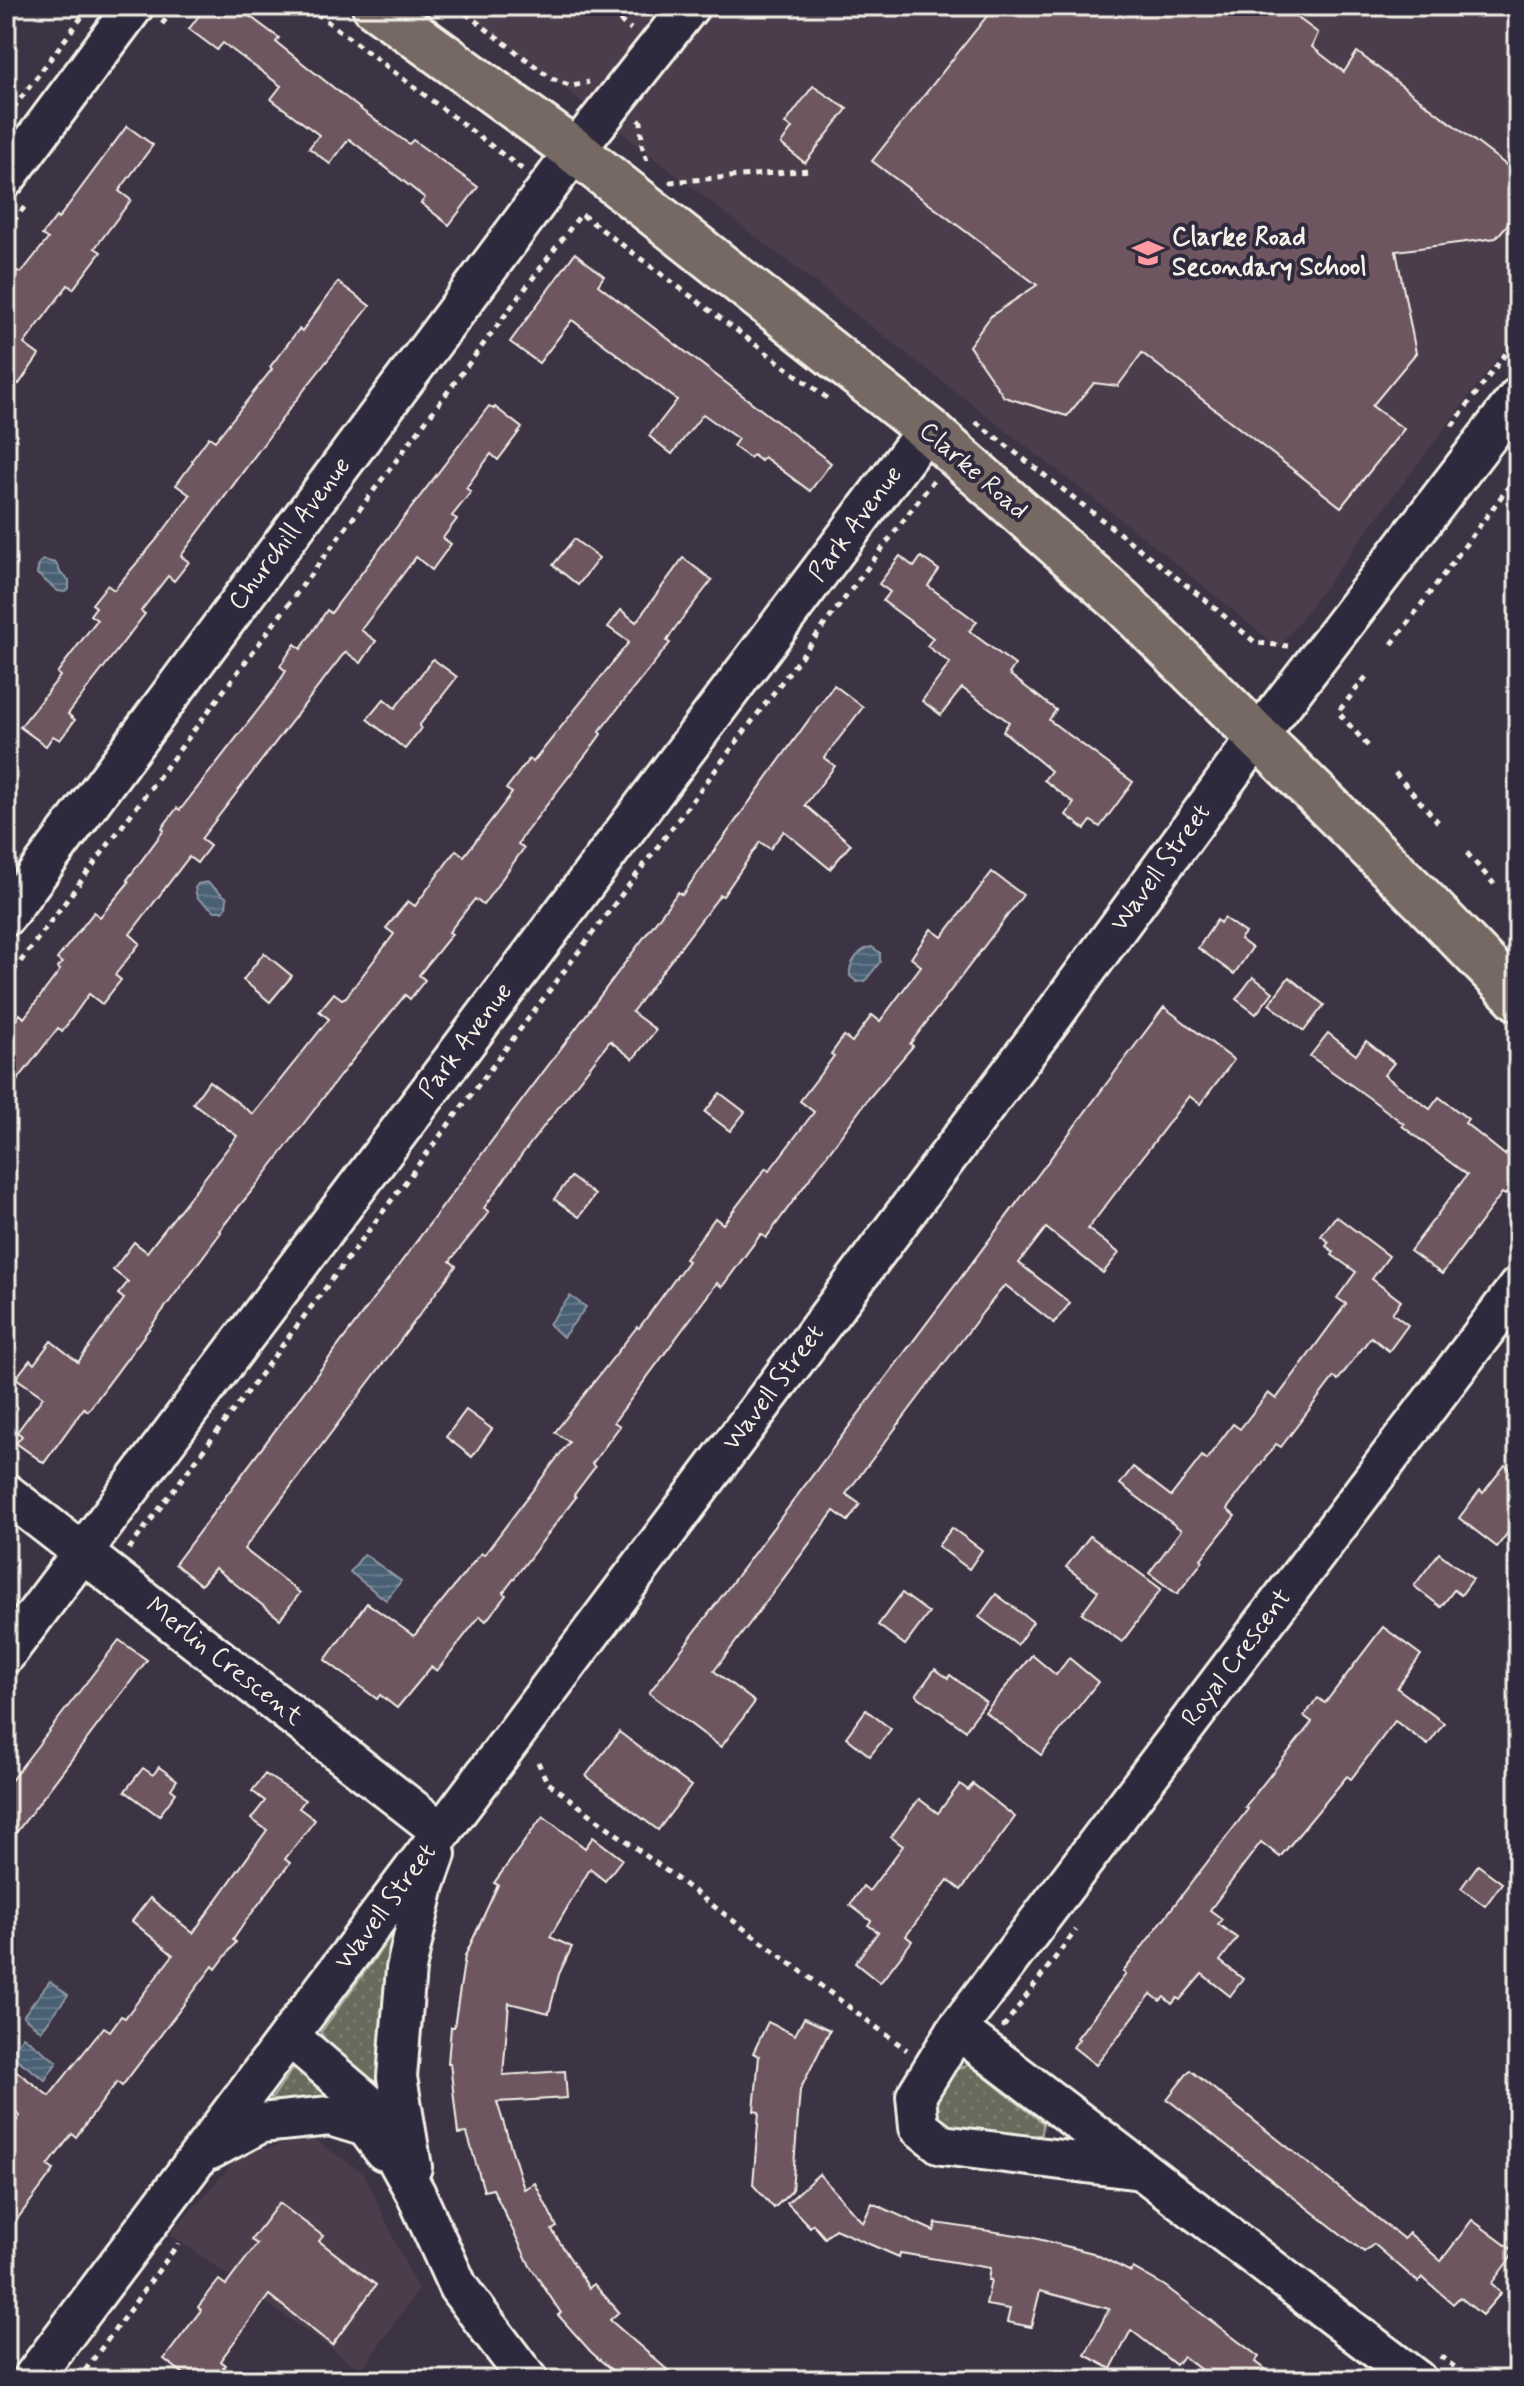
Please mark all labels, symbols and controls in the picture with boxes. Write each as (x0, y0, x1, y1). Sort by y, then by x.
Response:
place label: Clarke Road Secondary School (1172, 221, 1367, 285)
school or university icon: Clarke Road Secondary School (1131, 236, 1165, 270)
street label: Clarke Road (911, 414, 1035, 528)
street label: Churchill Avenue (221, 450, 359, 618)
street label: Park Avenue (801, 459, 911, 589)
street label: Wavell Street (1103, 797, 1219, 939)
street label: Park Avenue (411, 976, 521, 1106)
street label: Wavell Street (715, 1318, 833, 1458)
street label: Royal Crescent (1174, 1582, 1300, 1734)
street label: Merlin Crescent (138, 1590, 310, 1734)
street label: Wavell Street (327, 1837, 445, 1977)

